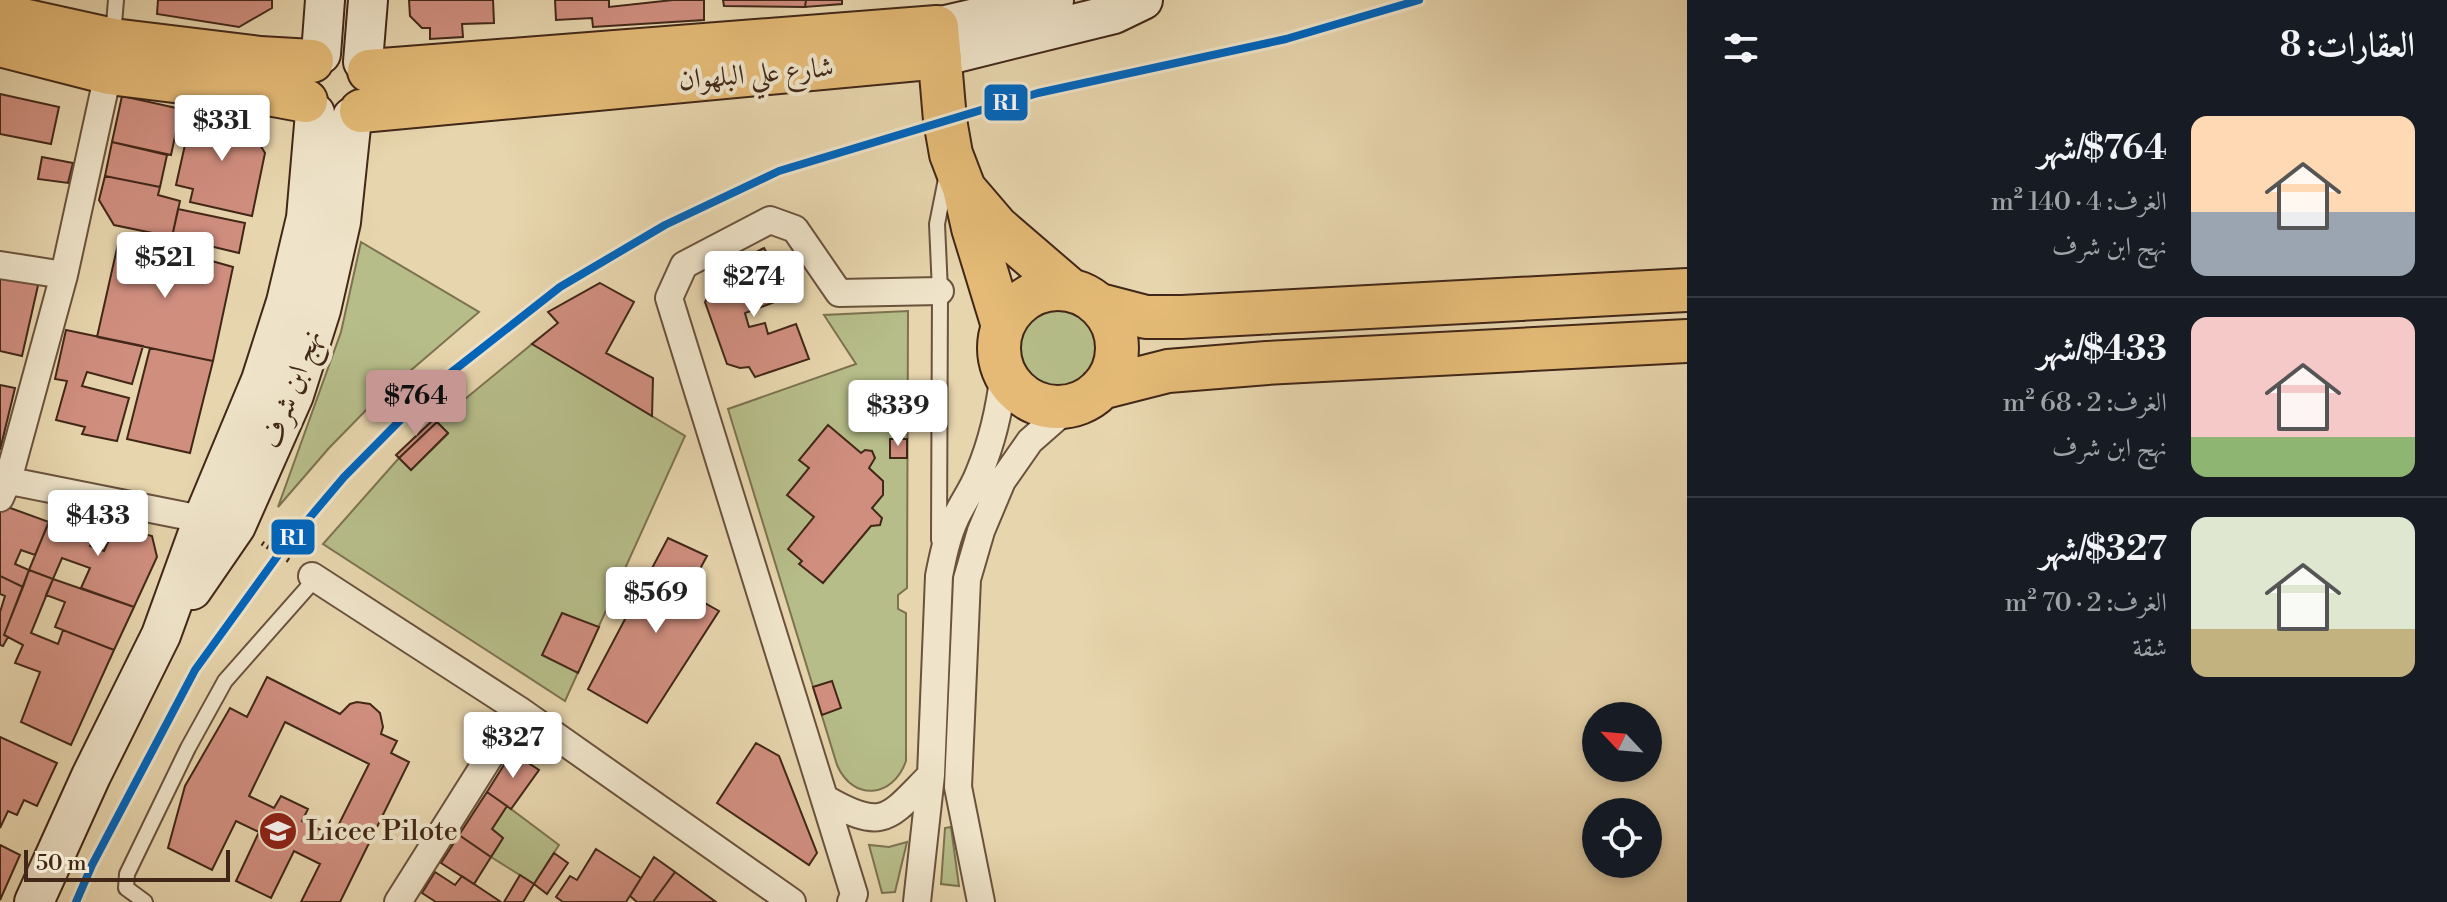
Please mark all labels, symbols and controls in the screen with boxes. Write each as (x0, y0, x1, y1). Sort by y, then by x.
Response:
text: العقارات: 8 (2280, 25, 2415, 67)
icon: filters (1719, 26, 1763, 70)
street label: شارع علي البلهوان (677, 50, 836, 106)
line badge: R1 (983, 83, 1029, 122)
text: R1 (993, 90, 1020, 117)
pin: $331 (175, 95, 269, 163)
text: $331 (193, 105, 251, 137)
text: $764/شهر (2038, 128, 2167, 170)
icon: home (2255, 148, 2351, 244)
text: الغرف: 4 · 140 m² (1991, 186, 2167, 218)
text: نهج ابن شرف (2052, 231, 2167, 263)
pin: $521 (118, 232, 212, 300)
text: $521 (135, 242, 195, 274)
pin: $274 (707, 251, 801, 319)
text: $274 (723, 261, 785, 293)
street label: نهج ابن شرف (254, 325, 335, 455)
text: $433/شهر (2038, 329, 2167, 371)
icon: home (2255, 349, 2351, 445)
pin: $764 (369, 370, 463, 438)
text: $764 (384, 380, 448, 412)
pin: $339 (851, 380, 945, 448)
text: الغرف: 2 · 68 m² (2003, 387, 2167, 419)
text: $339 (866, 390, 930, 422)
text: نهج ابن شرف (2052, 432, 2167, 464)
pin: $433 (51, 490, 145, 558)
text: $433 (66, 500, 130, 532)
line badge: R1 (270, 518, 316, 556)
text: R1 (280, 525, 307, 552)
text: $327/شهر (2040, 529, 2167, 571)
icon: home (2255, 549, 2351, 645)
pin: $569 (609, 567, 703, 635)
text: $569 (624, 577, 688, 609)
text: الغرف: 2 · 70 m² (2005, 587, 2167, 619)
text: شقة (2133, 632, 2167, 664)
north arrow (1582, 702, 1662, 782)
map controls (1582, 702, 1662, 878)
pin: $327 (466, 712, 560, 780)
text: $327 (482, 722, 544, 754)
button: locate (1582, 798, 1662, 878)
school or university icon: Licee Pilote (257, 810, 299, 852)
place label: Licee Pilote (306, 814, 458, 849)
scale bar (24, 846, 230, 882)
text: 50 m (36, 850, 87, 877)

